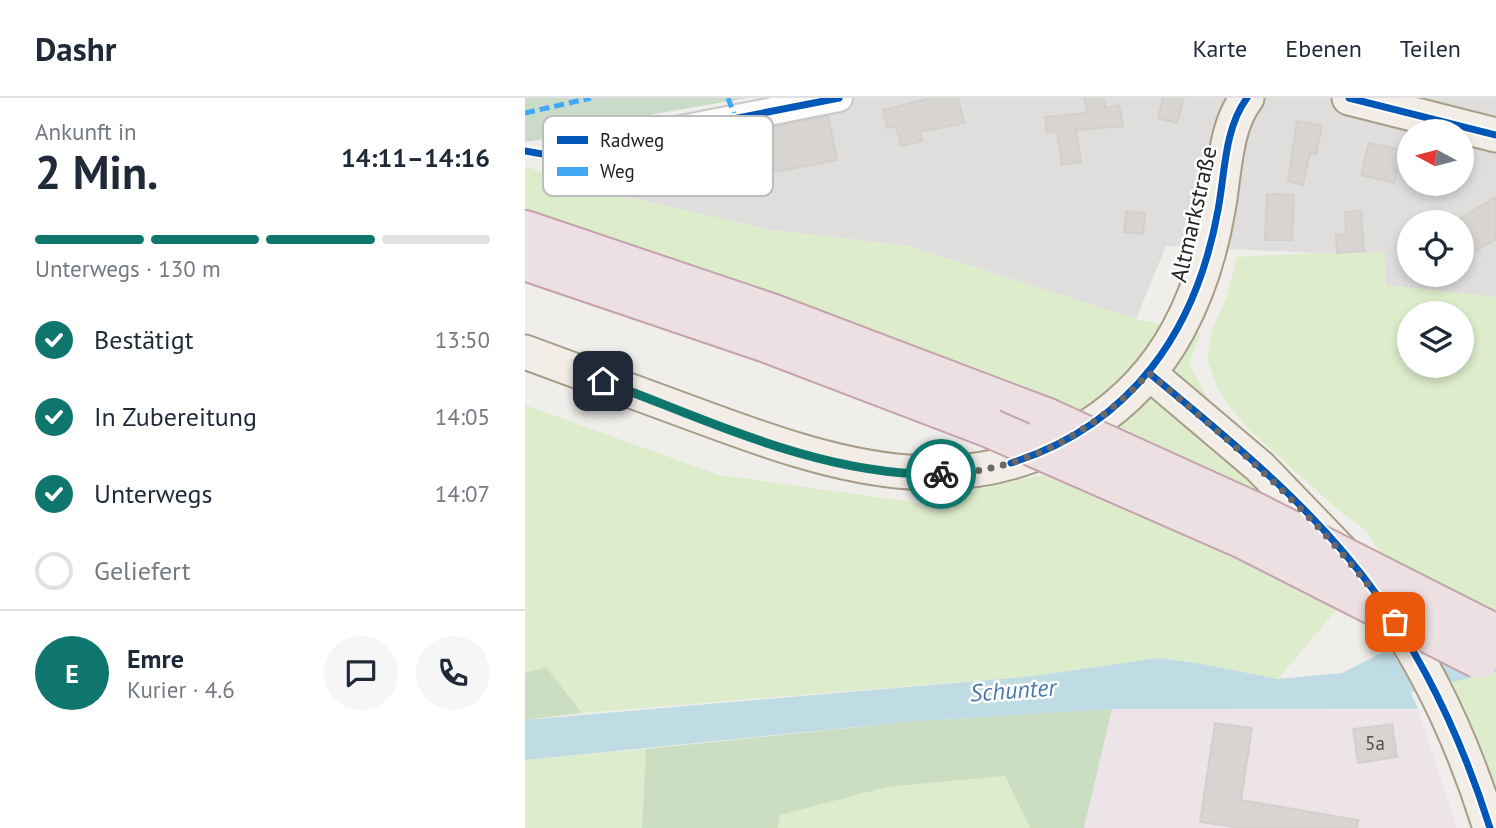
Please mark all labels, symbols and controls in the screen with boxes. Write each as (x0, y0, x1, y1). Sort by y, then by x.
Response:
text: Dashr (35, 27, 116, 70)
text: Karte (1193, 33, 1247, 64)
text: Ebenen (1285, 33, 1362, 64)
text: Teilen (1400, 33, 1461, 64)
legend (543, 116, 773, 196)
text: Ankunft in (35, 117, 137, 146)
north arrow (1397, 119, 1473, 196)
map controls (1397, 119, 1474, 378)
text: Radweg (600, 128, 664, 152)
text: 14:11–14:16 (341, 141, 490, 174)
text: 2 Min. (35, 142, 158, 202)
street label: Altmarkstraße (1163, 143, 1223, 285)
text: Weg (600, 159, 635, 183)
button: locate (1397, 210, 1474, 287)
text: Unterwegs · 130 m (35, 254, 221, 283)
button: layers (1397, 301, 1474, 378)
icon: check (35, 321, 73, 359)
text: Bestätigt (94, 323, 194, 356)
text: 13:50 (435, 325, 490, 354)
pin (573, 351, 633, 411)
icon: home (584, 362, 622, 400)
icon: check (35, 398, 73, 436)
text: In Zubereitung (94, 400, 257, 433)
text: 14:05 (435, 402, 490, 431)
courier (906, 439, 976, 509)
icon: bike (922, 455, 960, 493)
icon: check (35, 475, 73, 513)
text: Unterwegs (94, 477, 212, 510)
text: 14:07 (435, 479, 490, 508)
text: Geliefert (94, 554, 191, 587)
pin (1365, 592, 1425, 652)
icon: bag (1376, 603, 1414, 641)
button: chat (324, 636, 398, 710)
button: phone (416, 636, 490, 710)
text: Emre (127, 642, 184, 675)
text: E (65, 657, 79, 690)
water label: Schunter (969, 671, 1059, 708)
text: Kurier · 4.6 (127, 675, 235, 704)
house number: 5a (1365, 731, 1385, 755)

